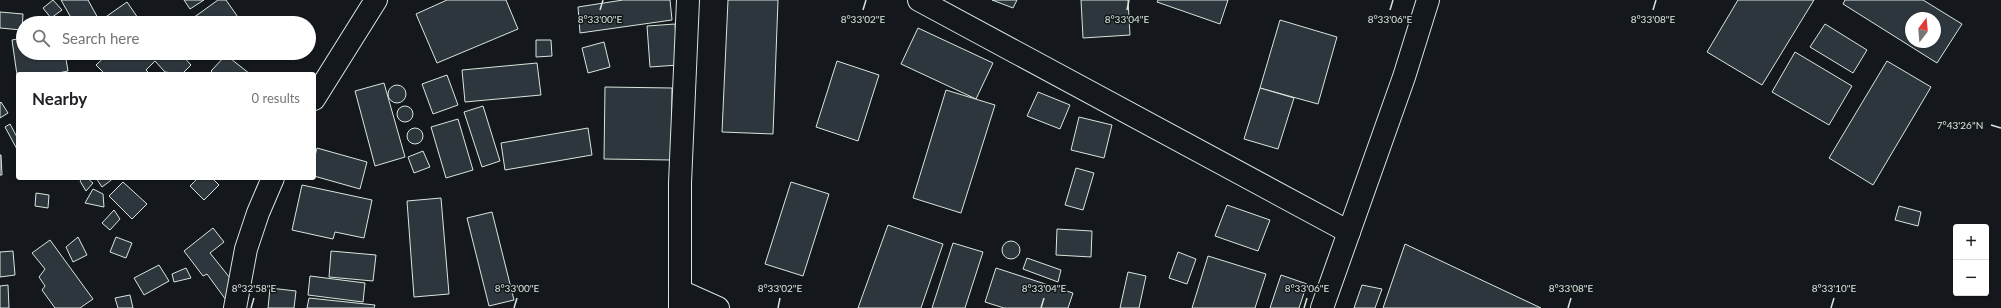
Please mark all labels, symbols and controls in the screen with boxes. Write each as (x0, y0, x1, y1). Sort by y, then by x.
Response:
north arrow (1905, 12, 1941, 48)
text: 8°33'00"E (578, 13, 623, 25)
text: 8°33'02"E (841, 13, 886, 25)
text: 8°33'04"E (1105, 13, 1150, 25)
text: 8°33'06"E (1368, 13, 1413, 25)
text: 8°33'08"E (1631, 13, 1676, 25)
search box (16, 16, 316, 60)
icon: search (30, 27, 52, 49)
text: Search here (62, 29, 139, 47)
text: Nearby (32, 88, 87, 109)
text: 0 results (252, 90, 300, 106)
text: 7°43'26"N (1937, 119, 1983, 131)
map controls (1953, 224, 1989, 296)
button: + (1953, 224, 1989, 260)
button: − (1953, 260, 1989, 296)
text: 8°32'58"E (232, 282, 277, 294)
text: 8°33'00"E (495, 282, 540, 294)
text: 8°33'02"E (758, 282, 803, 294)
text: 8°33'04"E (1022, 282, 1067, 294)
text: 8°33'06"E (1285, 282, 1330, 294)
text: 8°33'08"E (1549, 282, 1594, 294)
text: 8°33'10"E (1812, 282, 1857, 294)

